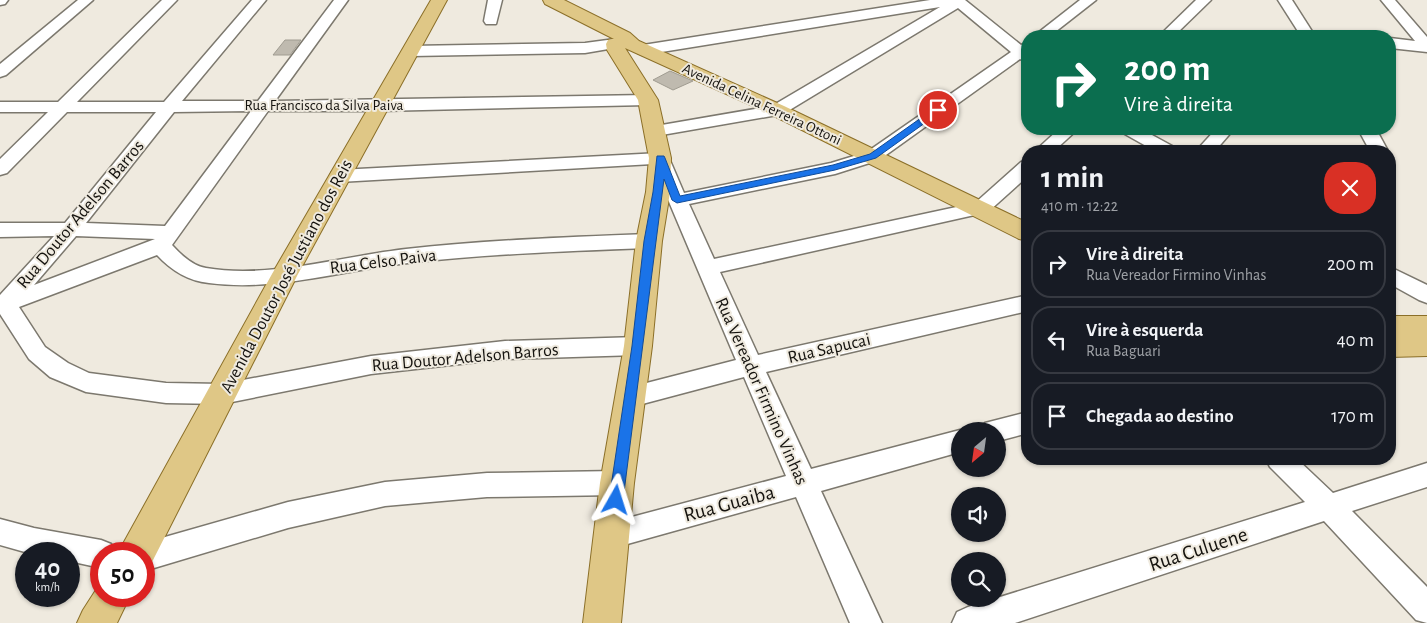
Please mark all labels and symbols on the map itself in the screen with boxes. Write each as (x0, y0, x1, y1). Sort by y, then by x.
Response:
street label: Avenida Celina Ferreira Ottoni (680, 61, 844, 148)
pin (917, 89, 959, 131)
street label: Rua Francisco da Silva Paiva (245, 98, 404, 113)
street label: Rua Doutor Adelson Barros (14, 137, 148, 292)
street label: Avenida Doutor José Justiano dos Reis (218, 157, 356, 396)
street label: Rua Celso Paiva (329, 247, 438, 277)
street label: Rua Vereador Firmino Vinhas (712, 295, 811, 488)
street label: Rua Sapucai (786, 331, 872, 367)
street label: Rua Doutor Adelson Barros (371, 341, 559, 375)
north arrow (951, 422, 1006, 478)
position arrow (589, 473, 641, 525)
street label: Rua Guaiba (681, 481, 777, 526)
street label: Rua Culuene (1146, 524, 1250, 575)
speed limit sign: 50 (90, 542, 155, 607)

